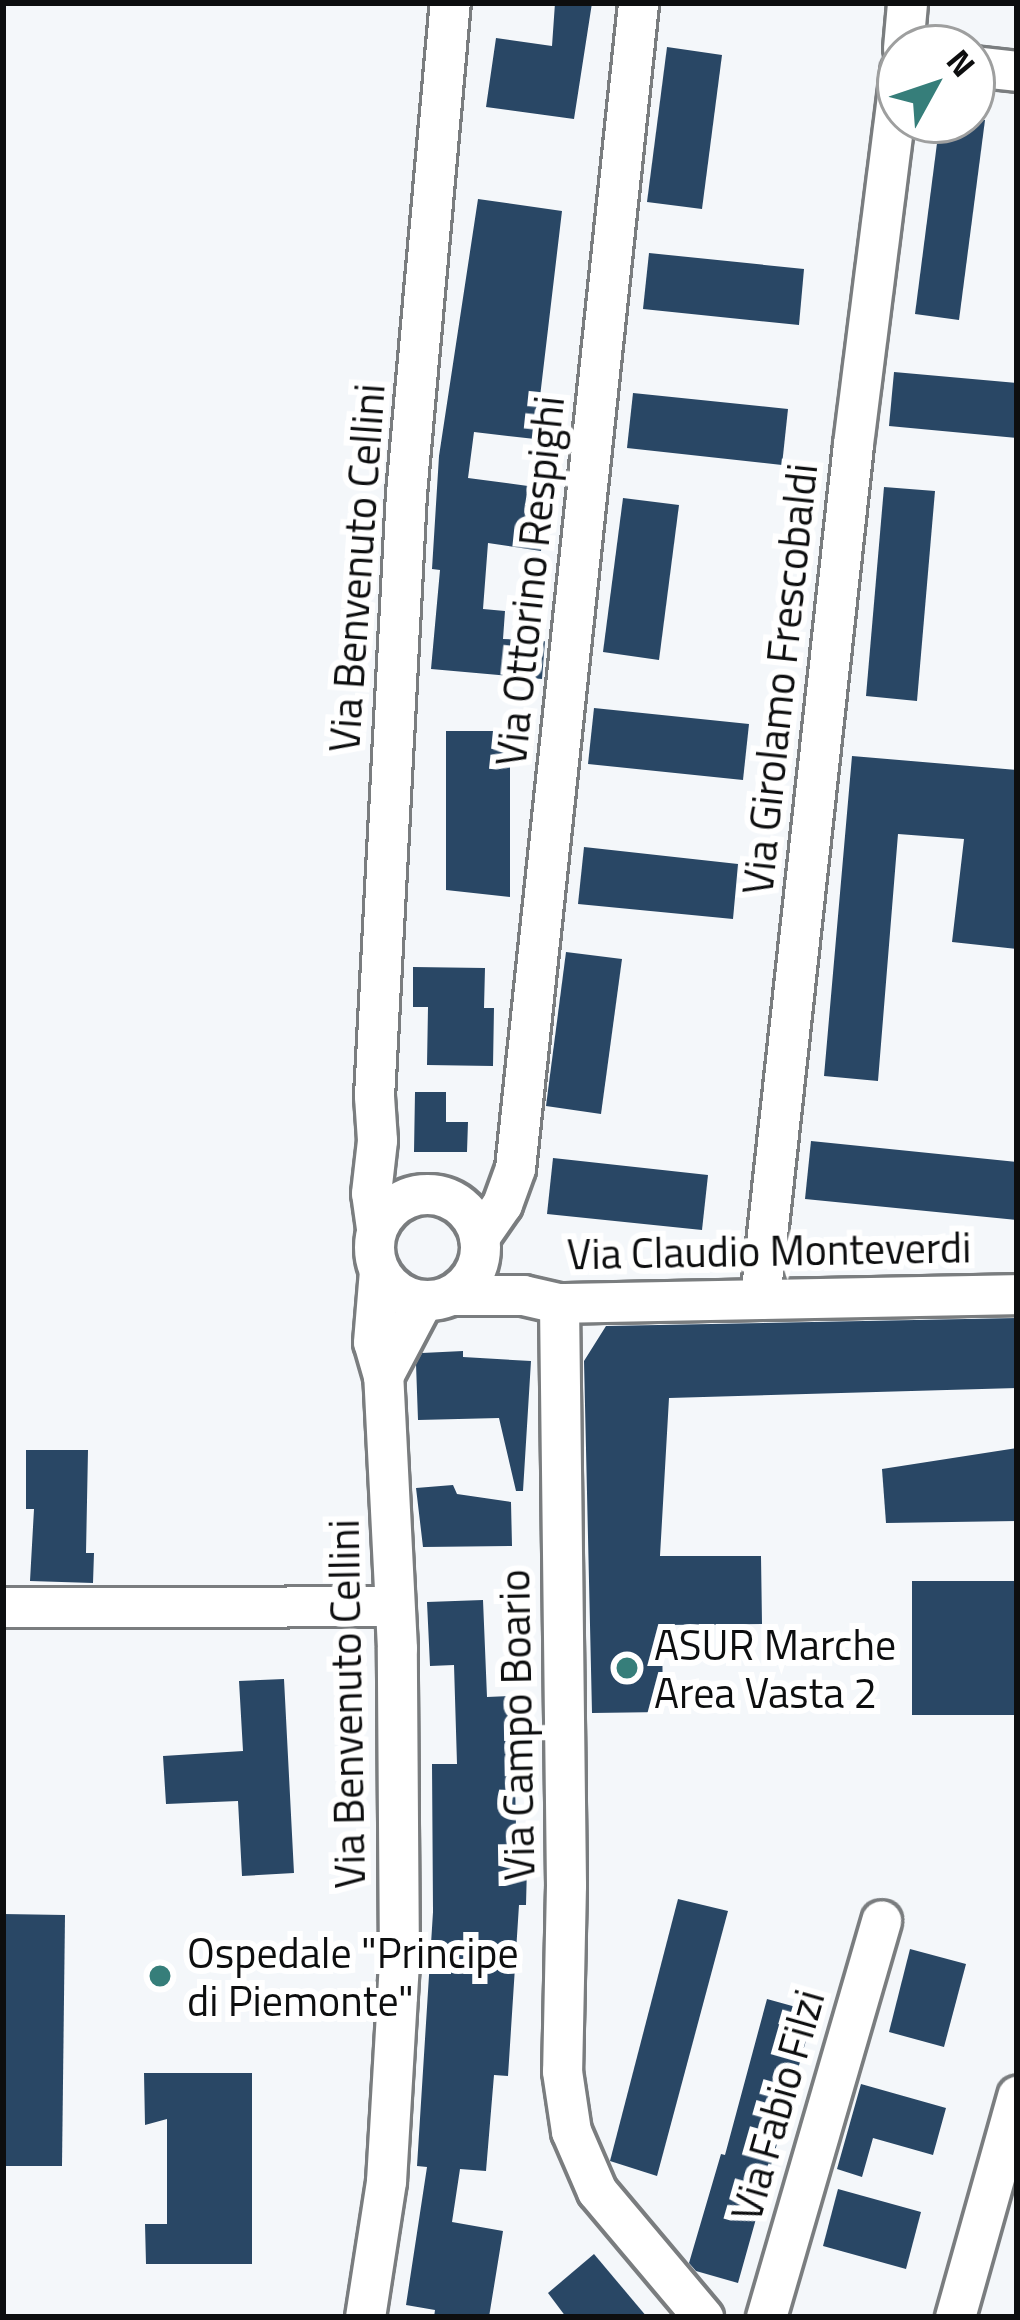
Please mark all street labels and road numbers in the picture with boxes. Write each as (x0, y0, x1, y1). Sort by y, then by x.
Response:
street label: Via Benvenuto Cellini (318, 382, 394, 754)
street label: Via Ottorino Respighi (485, 393, 573, 769)
street label: Via Girolamo Frescobaldi (731, 461, 827, 897)
street label: Via Claudio Monteverdi (566, 1221, 972, 1279)
street label: Via Benvenuto Cellini (318, 1519, 374, 1889)
street label: Via Campo Boario (488, 1569, 544, 1881)
street label: Via Fabio Filzi (720, 1984, 834, 2226)

